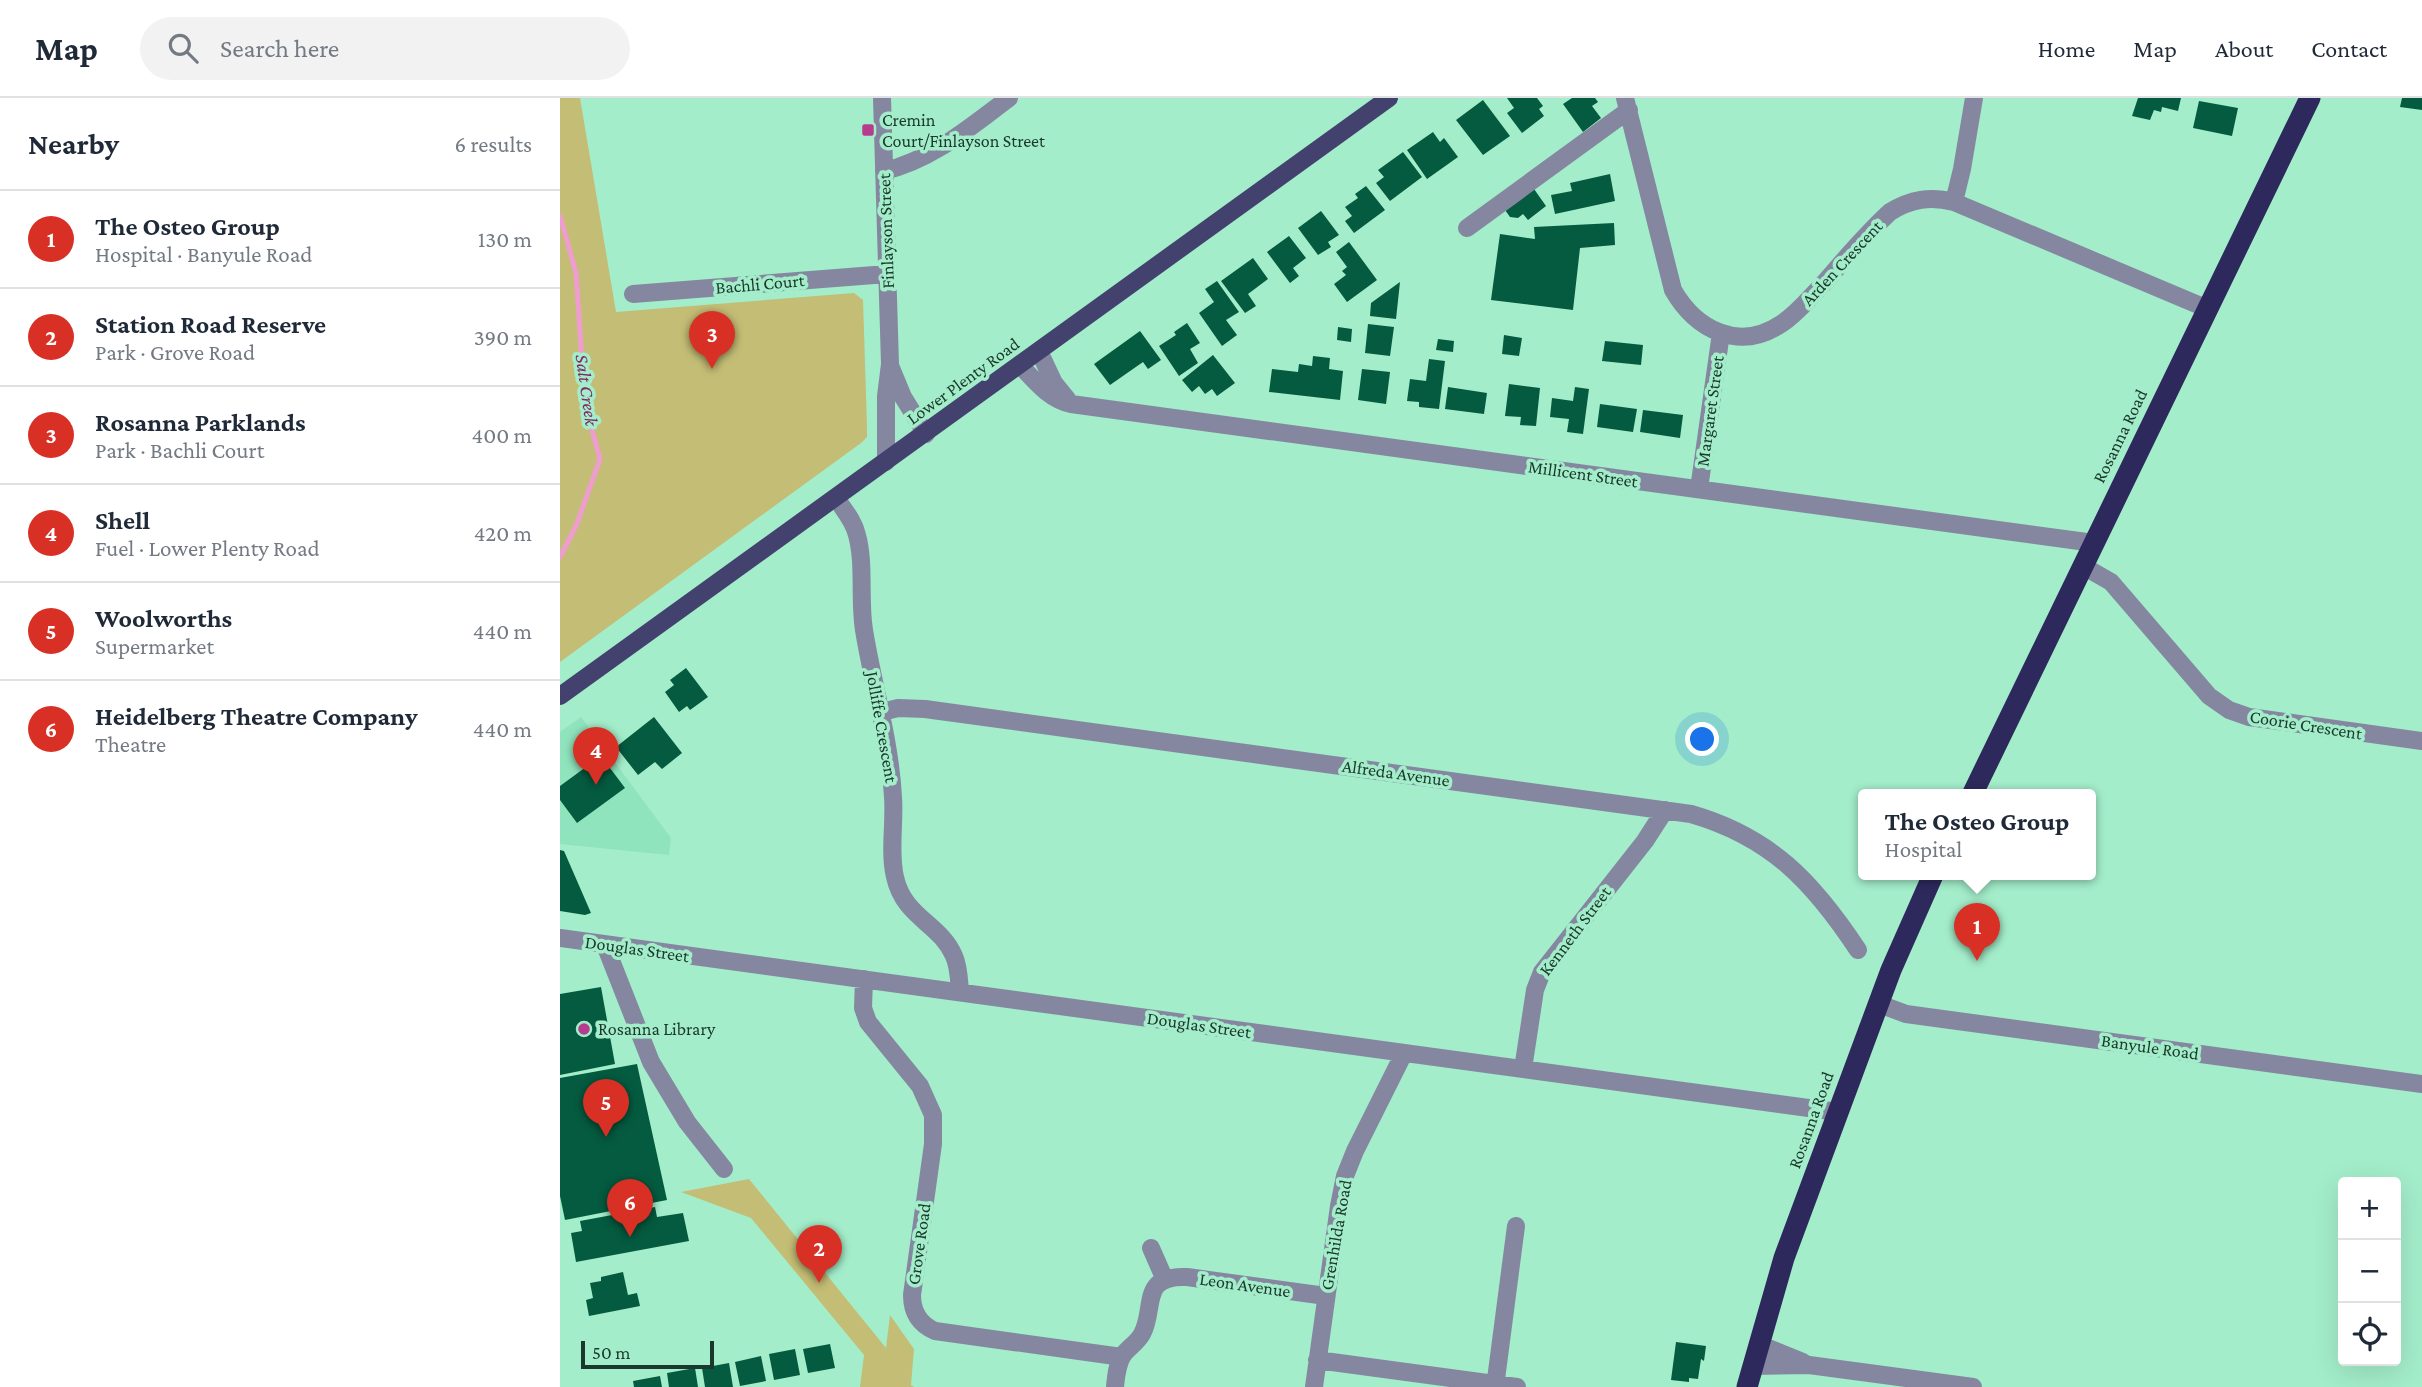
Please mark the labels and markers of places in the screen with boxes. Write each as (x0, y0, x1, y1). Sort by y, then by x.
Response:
place label: Cremin Court/Finlayson Street (882, 110, 1046, 151)
marker: Cremin Court/Finlayson Street (860, 122, 876, 138)
pin: 3 (689, 311, 735, 369)
pin: 4 (573, 727, 619, 785)
pin: 1 (1954, 903, 2000, 961)
place label: Rosanna Library (598, 1019, 716, 1039)
marker: Rosanna Library (576, 1021, 592, 1037)
pin: 5 (583, 1079, 629, 1137)
pin: 6 (607, 1179, 653, 1237)
pin: 2 (796, 1225, 842, 1283)

